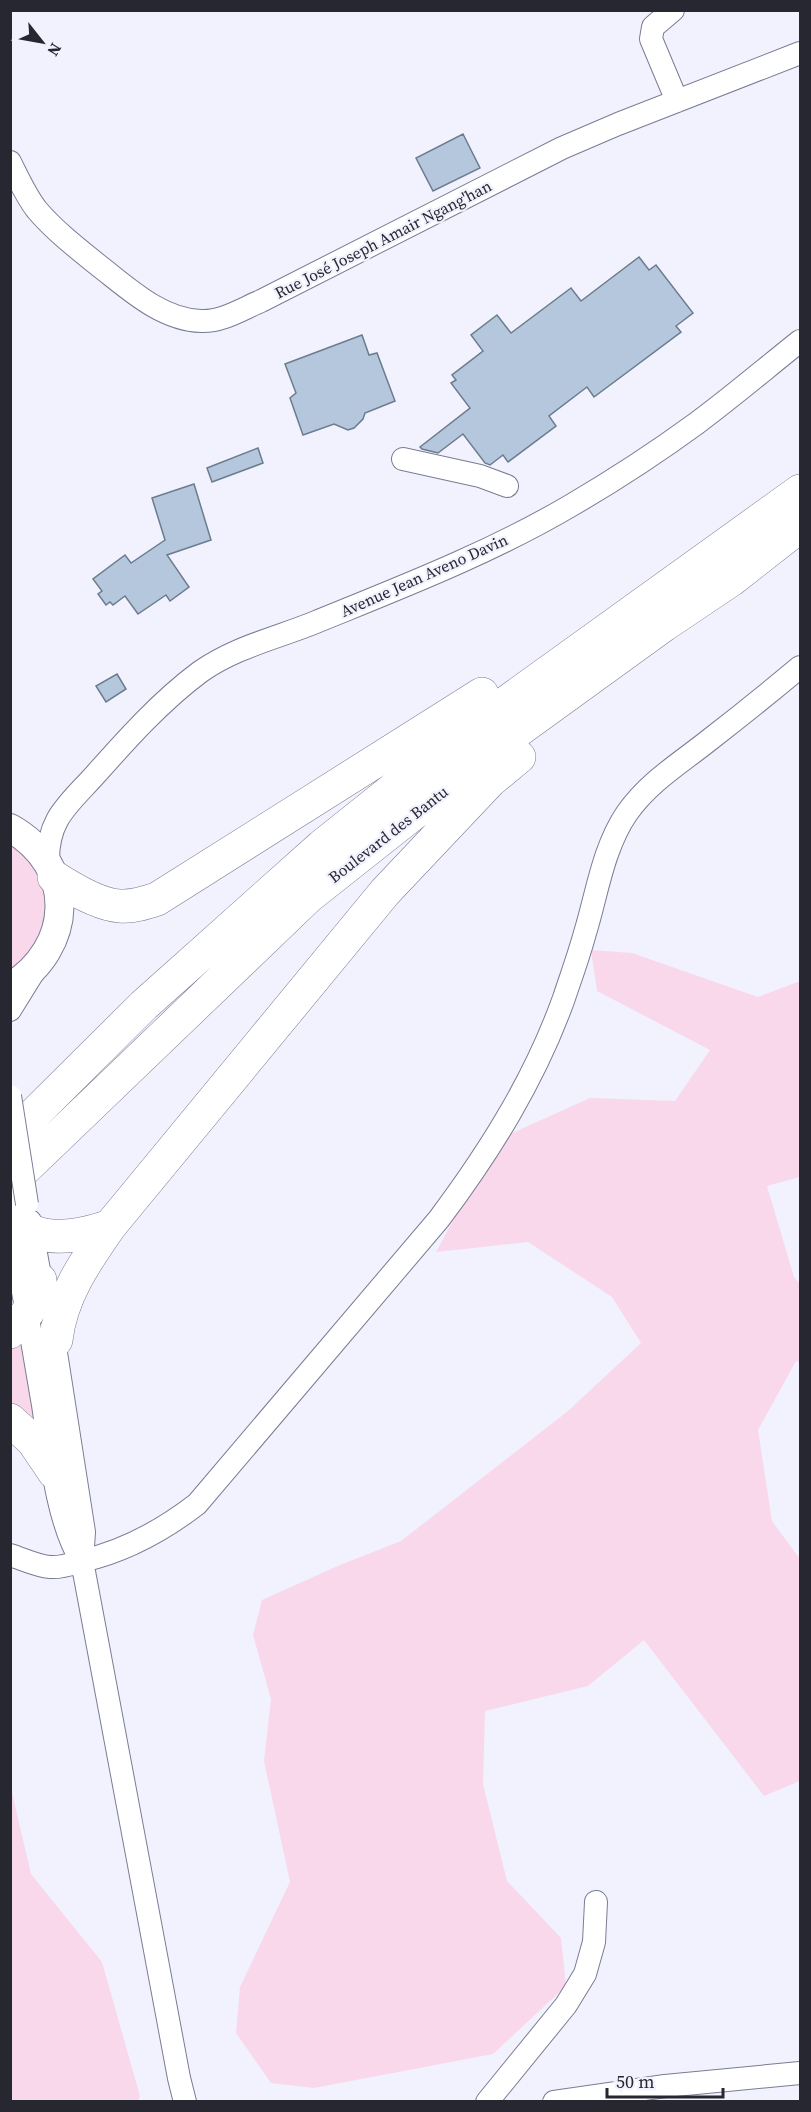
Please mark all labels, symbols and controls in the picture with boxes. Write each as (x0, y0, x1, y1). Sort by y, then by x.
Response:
north arrow (12, 12, 72, 72)
text: N (42, 39, 67, 61)
street label: Rue José Joseph Amair Ngang'han (271, 174, 495, 303)
street label: Avenue Jean Aveno Davin (337, 528, 511, 622)
street label: Boulevard des Bantu (324, 780, 452, 888)
scale bar (607, 2061, 722, 2099)
text: 50 m (616, 2069, 654, 2094)

